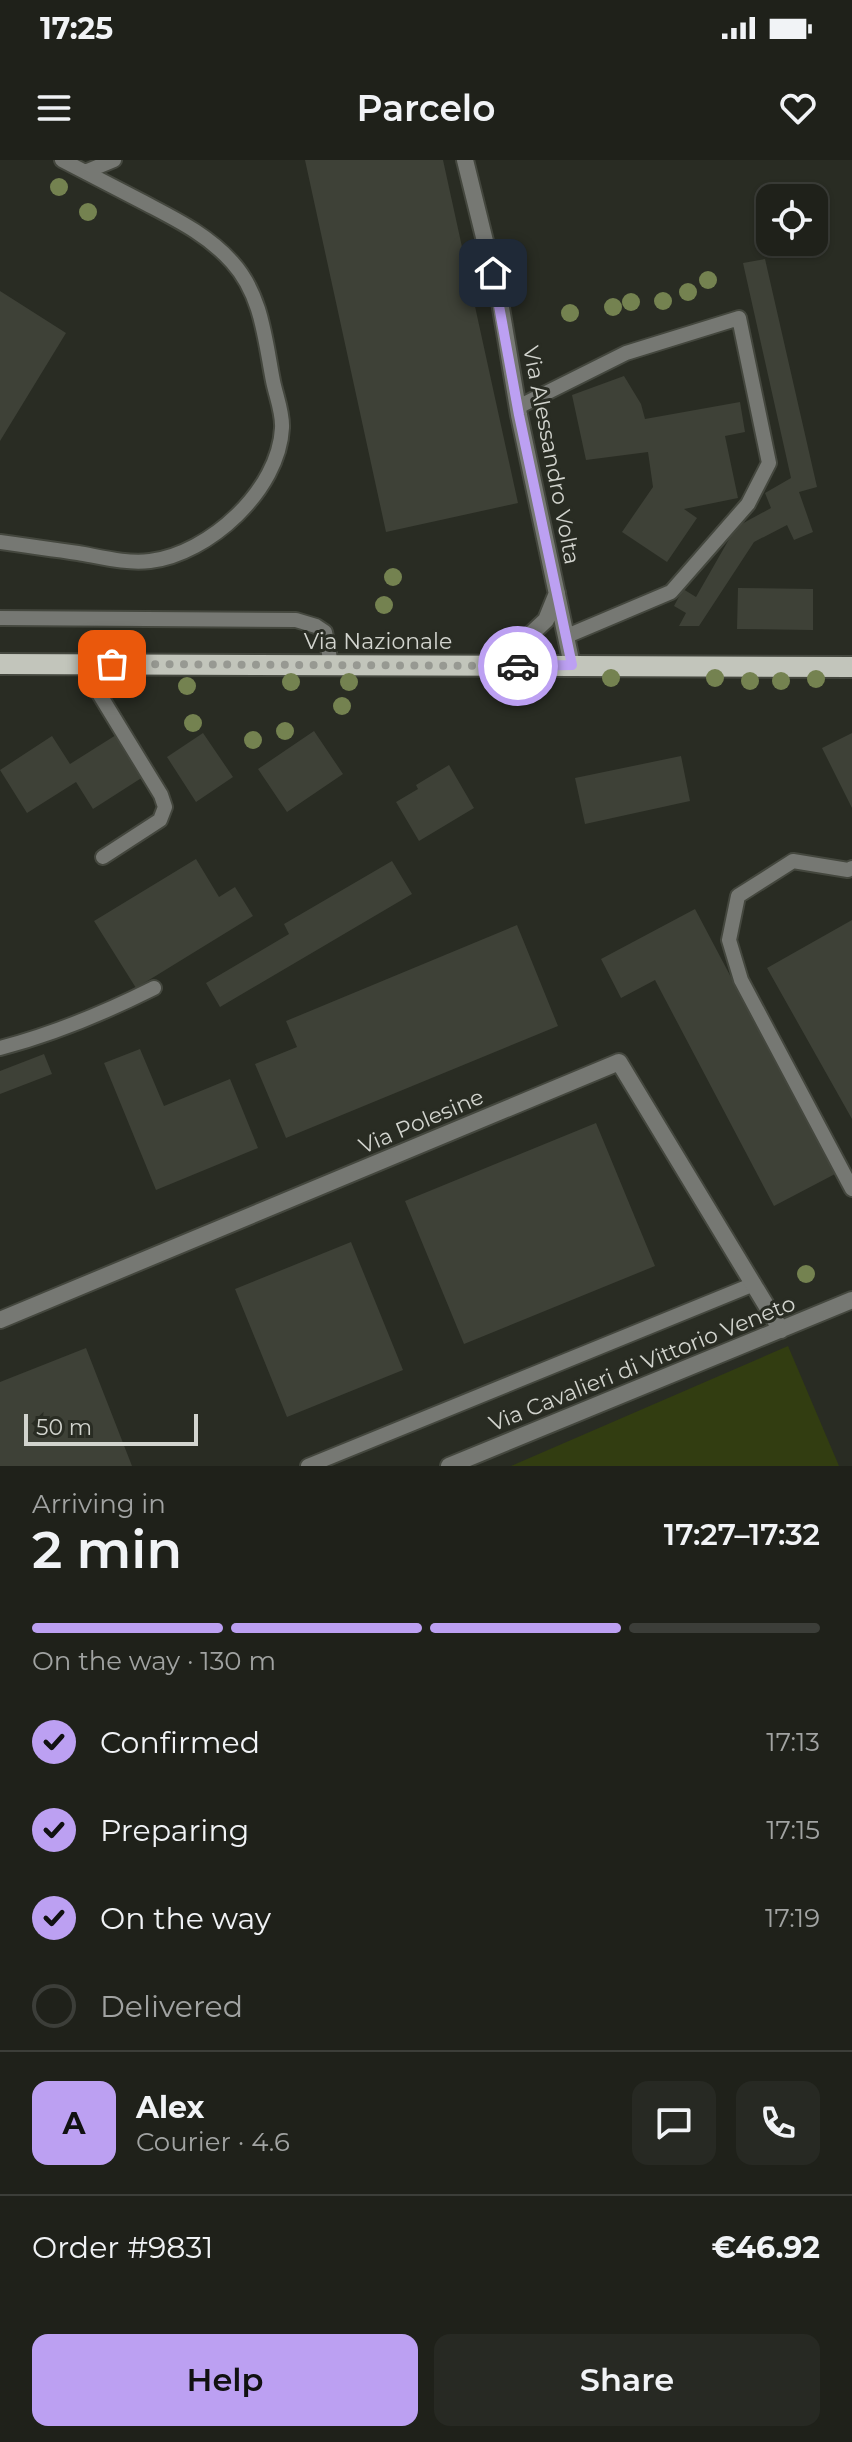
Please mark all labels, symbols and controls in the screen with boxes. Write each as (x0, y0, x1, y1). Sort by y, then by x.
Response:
text: 17:25 (40, 10, 113, 47)
icon: menu (32, 86, 76, 130)
text: Parcelo (357, 86, 495, 130)
icon: heart (776, 86, 820, 130)
map controls (756, 184, 828, 256)
button: locate (756, 184, 828, 256)
pin (459, 239, 527, 307)
icon: home (471, 251, 515, 295)
street label: Via Alessandro Volta (517, 344, 586, 567)
courier (478, 626, 558, 706)
street label: Via Nazionale (304, 628, 452, 655)
pin (78, 630, 146, 698)
icon: bag (90, 642, 134, 686)
icon: car (496, 644, 540, 688)
street label: Via Polesine (355, 1083, 488, 1160)
street label: Via Cavalieri di Vittorio Veneto (485, 1290, 799, 1437)
scale bar (24, 1410, 198, 1446)
text: 50 m (36, 1414, 92, 1441)
text: Arriving in (32, 1488, 166, 1520)
text: 17:27–17:32 (664, 1516, 820, 1553)
text: 2 min (32, 1518, 182, 1581)
text: On the way · 130 m (32, 1645, 276, 1677)
icon: check (32, 1720, 76, 1764)
text: Confirmed (100, 1724, 260, 1761)
text: 17:13 (766, 1726, 820, 1758)
icon: check (32, 1808, 76, 1852)
text: Preparing (100, 1812, 249, 1849)
text: 17:15 (766, 1814, 820, 1846)
icon: check (32, 1896, 76, 1940)
text: On the way (100, 1900, 271, 1937)
text: 17:19 (765, 1902, 820, 1934)
text: Delivered (100, 1988, 243, 2025)
button: chat (632, 2081, 716, 2165)
button: phone (736, 2081, 820, 2165)
text: Alex (136, 2089, 204, 2126)
text: A (63, 2105, 85, 2142)
text: Courier · 4.6 (136, 2126, 290, 2158)
text: Order #9831 (32, 2229, 213, 2266)
text: €46.92 (711, 2229, 820, 2266)
button: Help (32, 2334, 418, 2426)
button: Share (434, 2334, 820, 2426)

